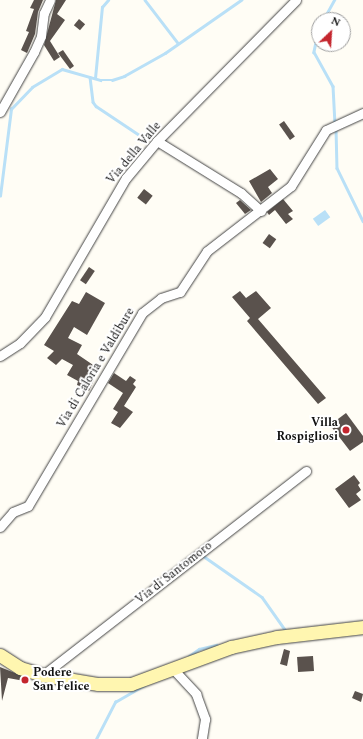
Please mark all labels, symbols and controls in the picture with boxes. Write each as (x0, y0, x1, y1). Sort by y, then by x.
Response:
north arrow (311, 12, 351, 52)
text: N (328, 12, 344, 31)
street label: Via della Valle (104, 119, 164, 187)
street label: Via di Caloria e Valdibure (54, 305, 138, 431)
place label: Villa Rospigliosi (276, 416, 338, 444)
marker: Villa Rospigliosi (341, 425, 351, 435)
street label: Via di Santomoro (133, 539, 215, 607)
place label: Podere San Felice (33, 666, 89, 694)
marker: Podere San Felice (20, 675, 30, 685)

